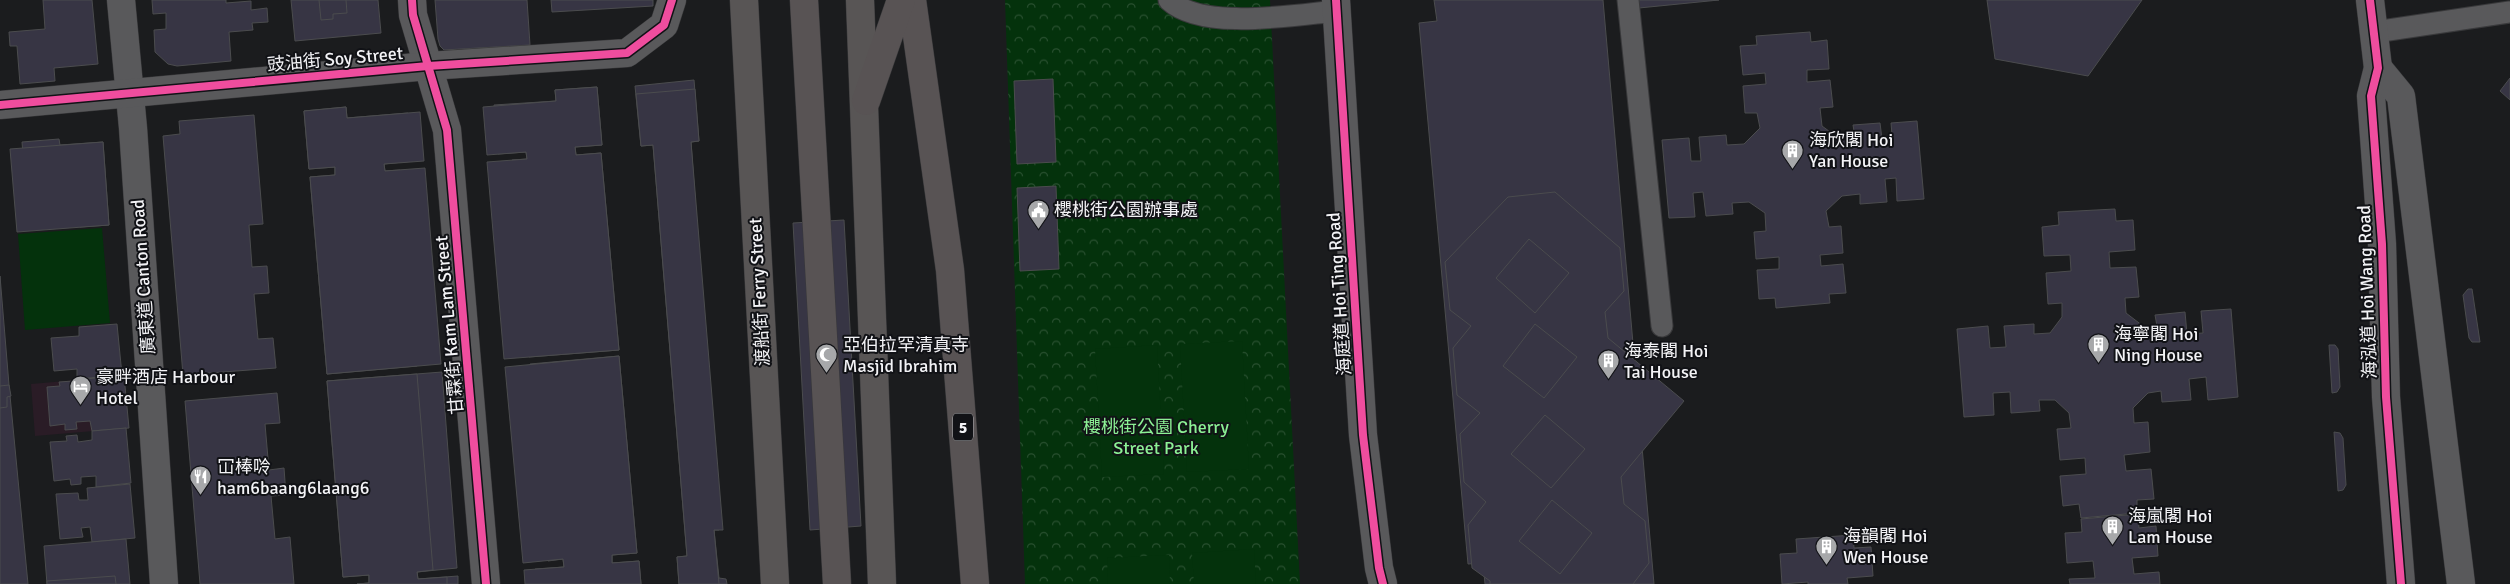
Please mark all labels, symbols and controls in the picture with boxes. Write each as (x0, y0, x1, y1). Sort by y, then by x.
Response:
street label: 豉油街 Soy Street (266, 42, 404, 76)
place label: 海欣閣 Hoi Yan House (1809, 129, 1893, 172)
building icon: 海欣閣 Hoi Yan House (1781, 138, 1805, 169)
public building icon: 櫻桃街公園辦事處 (1026, 198, 1050, 229)
street label: 廣東道 Canton Road (127, 199, 159, 355)
place label: 櫻桃街公園辦事處 (1054, 199, 1198, 221)
street label: 海泓道 Hoi Wang Road (2353, 205, 2381, 379)
street label: 海庭道 Hoi Ting Road (1322, 212, 1356, 376)
street label: 渡船街 Ferry Street (744, 217, 774, 367)
street label: 甘霖街 Kam Lam Street (430, 235, 468, 415)
place label: 海寧閣 Hoi Ning House (2114, 323, 2203, 366)
building icon: 海寧閣 Hoi Ning House (2086, 332, 2110, 363)
place label: 亞伯拉罕清真寺 Masjid Ibrahim (843, 334, 969, 377)
place label: 海泰閣 Hoi Tai House (1624, 340, 1708, 383)
mosque icon: 亞伯拉罕清真寺 Masjid Ibrahim (815, 343, 839, 374)
building icon: 海泰閣 Hoi Tai House (1596, 349, 1620, 380)
place label: 豪畔酒店 Harbour Hotel (96, 366, 236, 409)
hotel icon: 豪畔酒店 Harbour Hotel (68, 375, 92, 406)
road number: 5 (953, 414, 973, 441)
park label: 櫻桃街公園 Cherry Street Park (1083, 416, 1229, 459)
place label: 冚棒唥 ham6baang6laang6 (217, 456, 369, 499)
restaurant icon: 冚棒唥 ham6baang6laang6 (189, 465, 213, 496)
place label: 海嵐閣 Hoi Lam House (2128, 505, 2213, 548)
building icon: 海嵐閣 Hoi Lam House (2100, 514, 2124, 545)
place label: 海韻閣 Hoi Wen House (1843, 525, 1929, 568)
building icon: 海韻閣 Hoi Wen House (1815, 534, 1839, 565)

